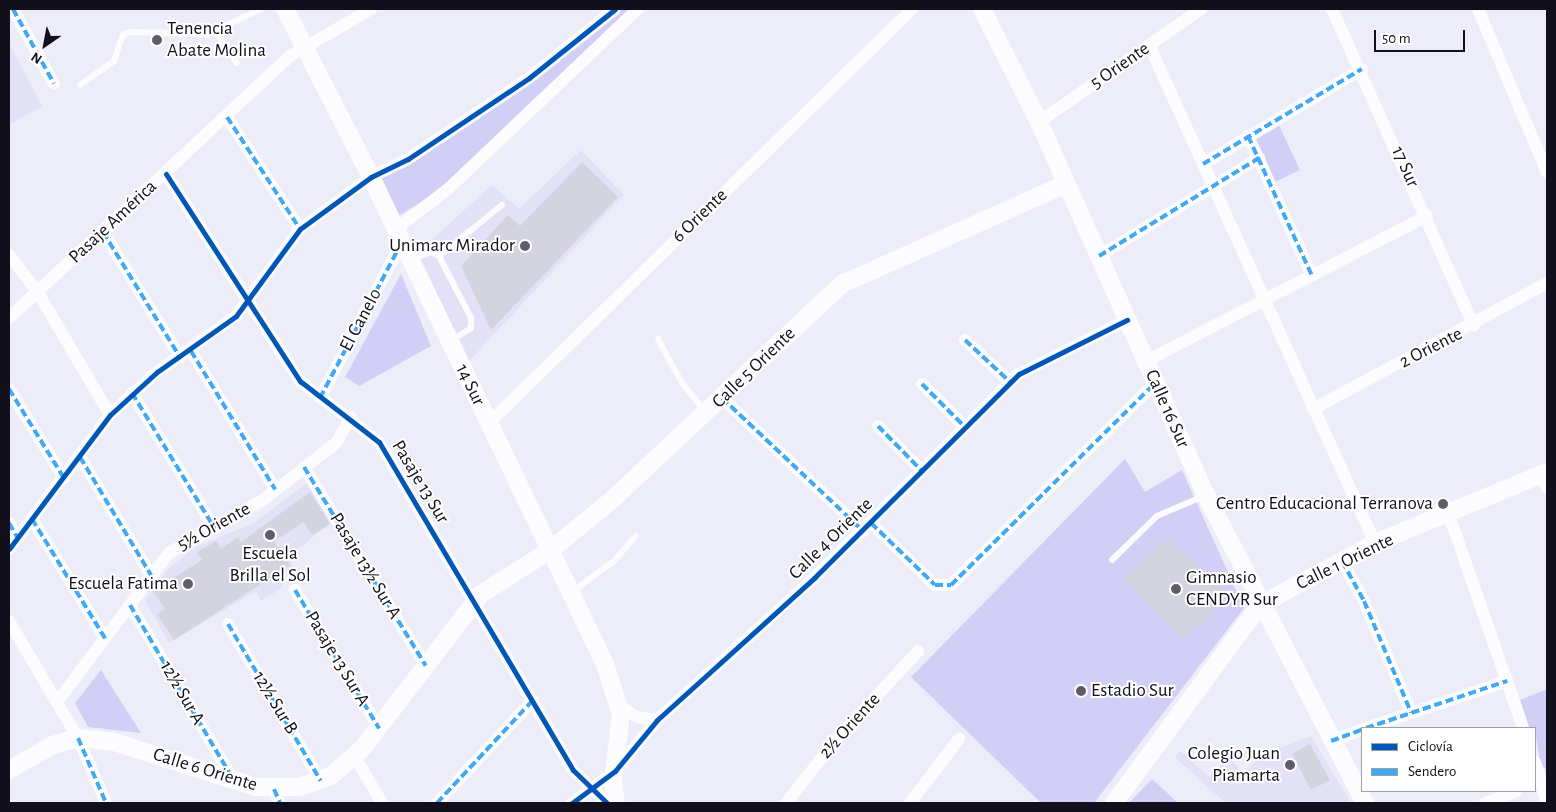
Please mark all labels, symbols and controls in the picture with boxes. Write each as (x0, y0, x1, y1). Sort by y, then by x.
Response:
place label: Tenencia Abate Molina (167, 18, 266, 62)
north arrow (20, 20, 70, 70)
scale bar (1376, 20, 1467, 52)
text: 50 m (1382, 31, 1411, 46)
marker: Tenencia Abate Molina (151, 34, 163, 46)
street label: 5 Oriente (1086, 37, 1154, 95)
text: N (29, 49, 45, 66)
street label: 17 Sur (1386, 143, 1424, 191)
street label: Pasaje América (64, 175, 162, 269)
street label: 6 Oriente (668, 184, 732, 248)
place label: Unimarc Mirador (389, 235, 515, 257)
marker: Unimarc Mirador (519, 240, 531, 252)
street label: El Canelo (335, 285, 387, 355)
street label: 2 Oriente (1396, 322, 1466, 374)
street label: Calle 5 Oriente (708, 323, 800, 413)
street label: 14 Sur (450, 360, 490, 410)
street label: Calle 16 Sur (1140, 366, 1194, 452)
street label: Pasaje 13 Sur (386, 436, 454, 528)
street label: Calle 4 Oriente (784, 493, 878, 585)
place label: Centro Educacional Terranova (1216, 493, 1433, 515)
street label: 5½ Oriente (174, 498, 254, 556)
marker: Centro Educacional Terranova (1437, 498, 1449, 510)
street label: Pasaje 13½ Sur A (324, 509, 406, 623)
marker: Escuela Brilla el Sol (264, 529, 276, 541)
street label: Calle 1 Oriente (1293, 529, 1397, 595)
place label: Escuela Brilla el Sol (229, 543, 311, 587)
place label: Gimnasio CENDYR Sur (1186, 567, 1278, 611)
place label: Escuela Fatima (68, 573, 178, 595)
marker: Escuela Fatima (182, 578, 194, 590)
marker: Gimnasio CENDYR Sur (1170, 583, 1182, 595)
street label: Pasaje 13 Sur A (300, 607, 374, 711)
street label: 12½ Sur A (155, 657, 209, 729)
street label: 12½ Sur B (247, 667, 303, 739)
place label: Estadio Sur (1091, 680, 1174, 702)
marker: Estadio Sur (1075, 685, 1087, 697)
street label: 2½ Oriente (815, 688, 885, 764)
legend (1361, 727, 1536, 792)
text: Ciclovía (1408, 739, 1453, 754)
street label: Calle 6 Oriente (150, 743, 260, 797)
place label: Colegio Juan Piamarta (1188, 743, 1280, 787)
marker: Colegio Juan Piamarta (1284, 759, 1296, 771)
text: Sendero (1408, 764, 1456, 779)

